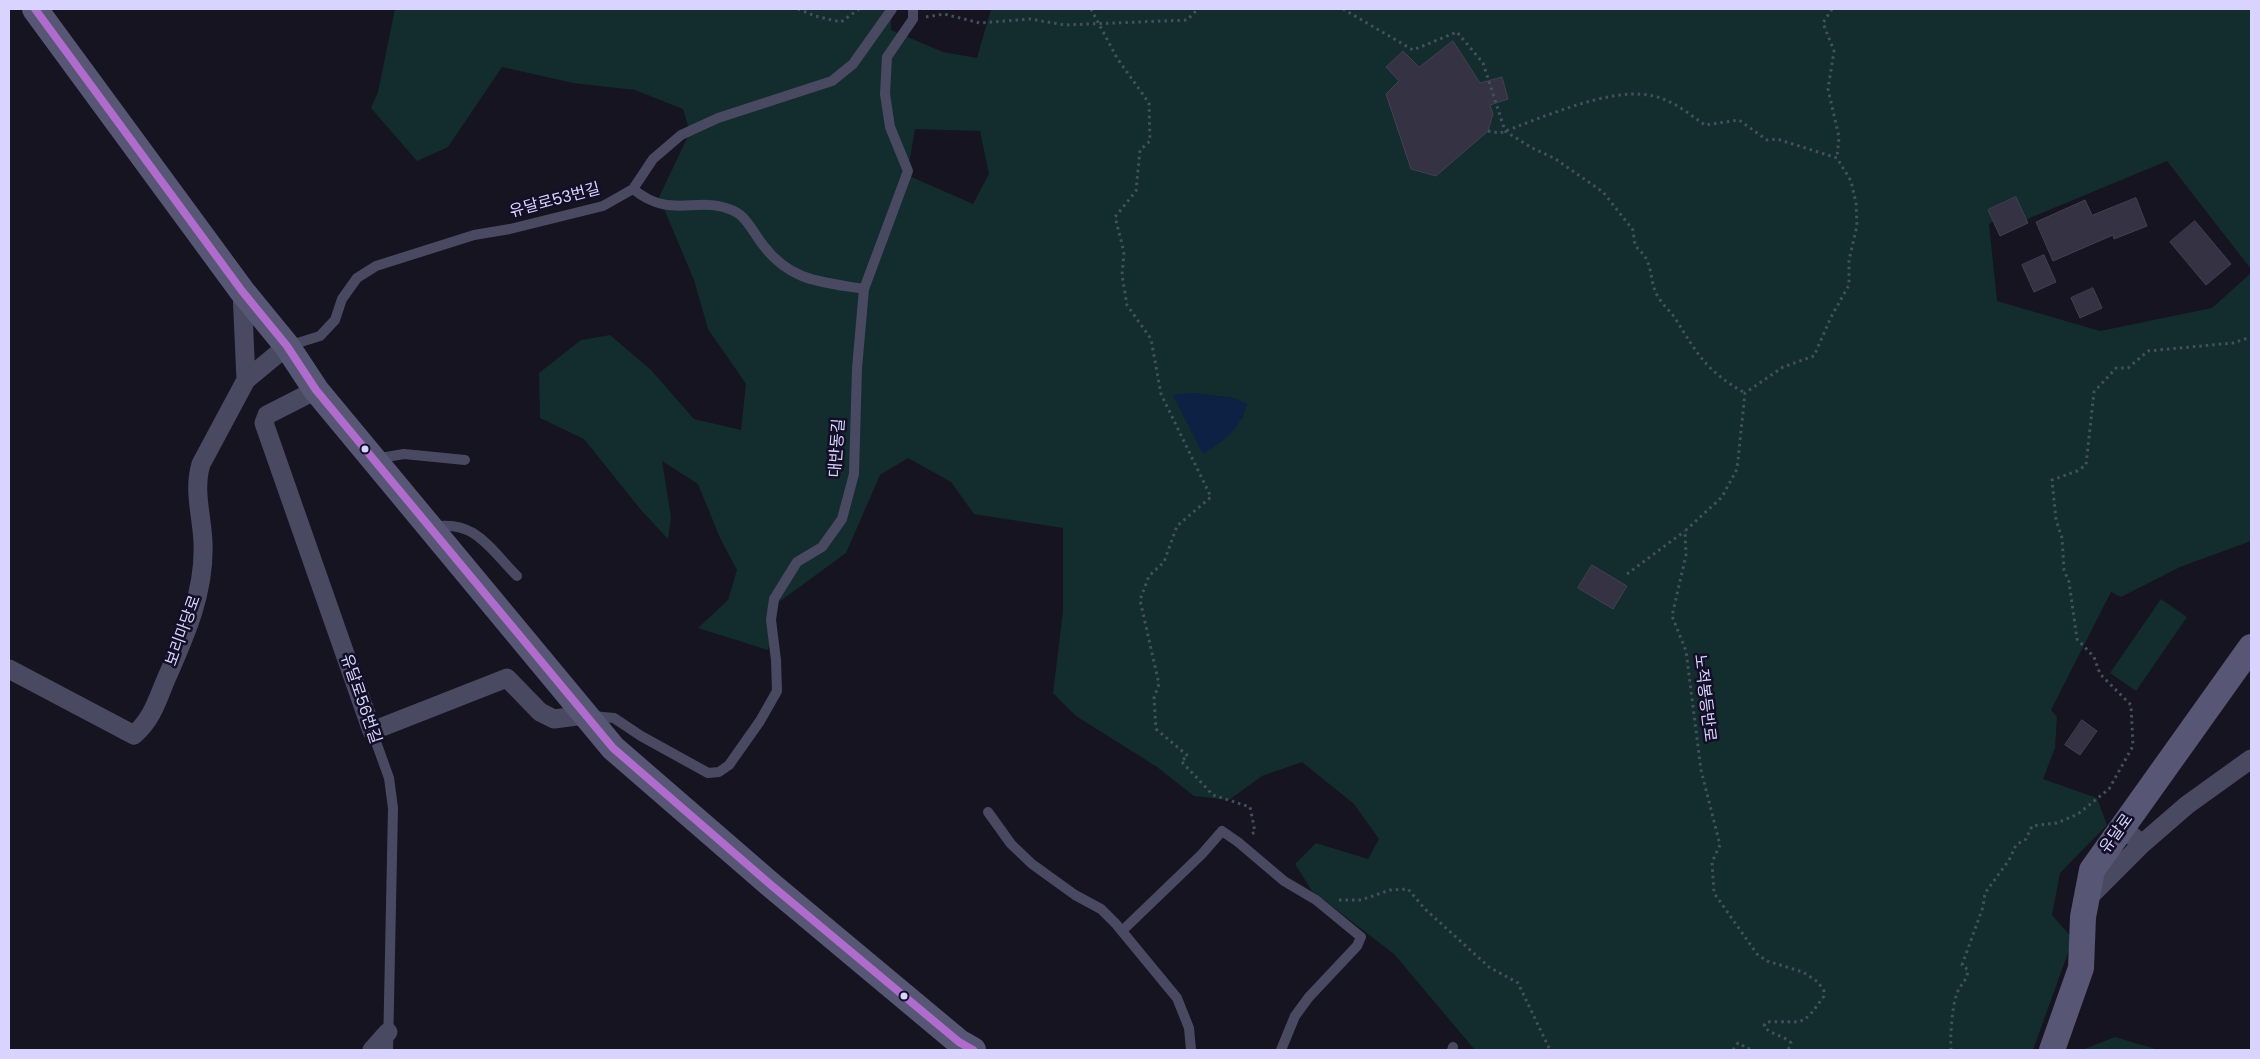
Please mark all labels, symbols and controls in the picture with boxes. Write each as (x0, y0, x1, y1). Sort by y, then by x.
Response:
street label: 유달로53번길 (508, 180, 602, 222)
street label: 대반동길 (826, 418, 850, 478)
unlabelled marker (360, 444, 370, 454)
street label: 보리마당로 (162, 593, 206, 669)
street label: 유달로56번길 (336, 652, 384, 746)
street label: 노적봉등반로 (1689, 653, 1719, 743)
street label: 유달로 (2096, 810, 2138, 858)
unlabelled marker (899, 991, 909, 1001)

